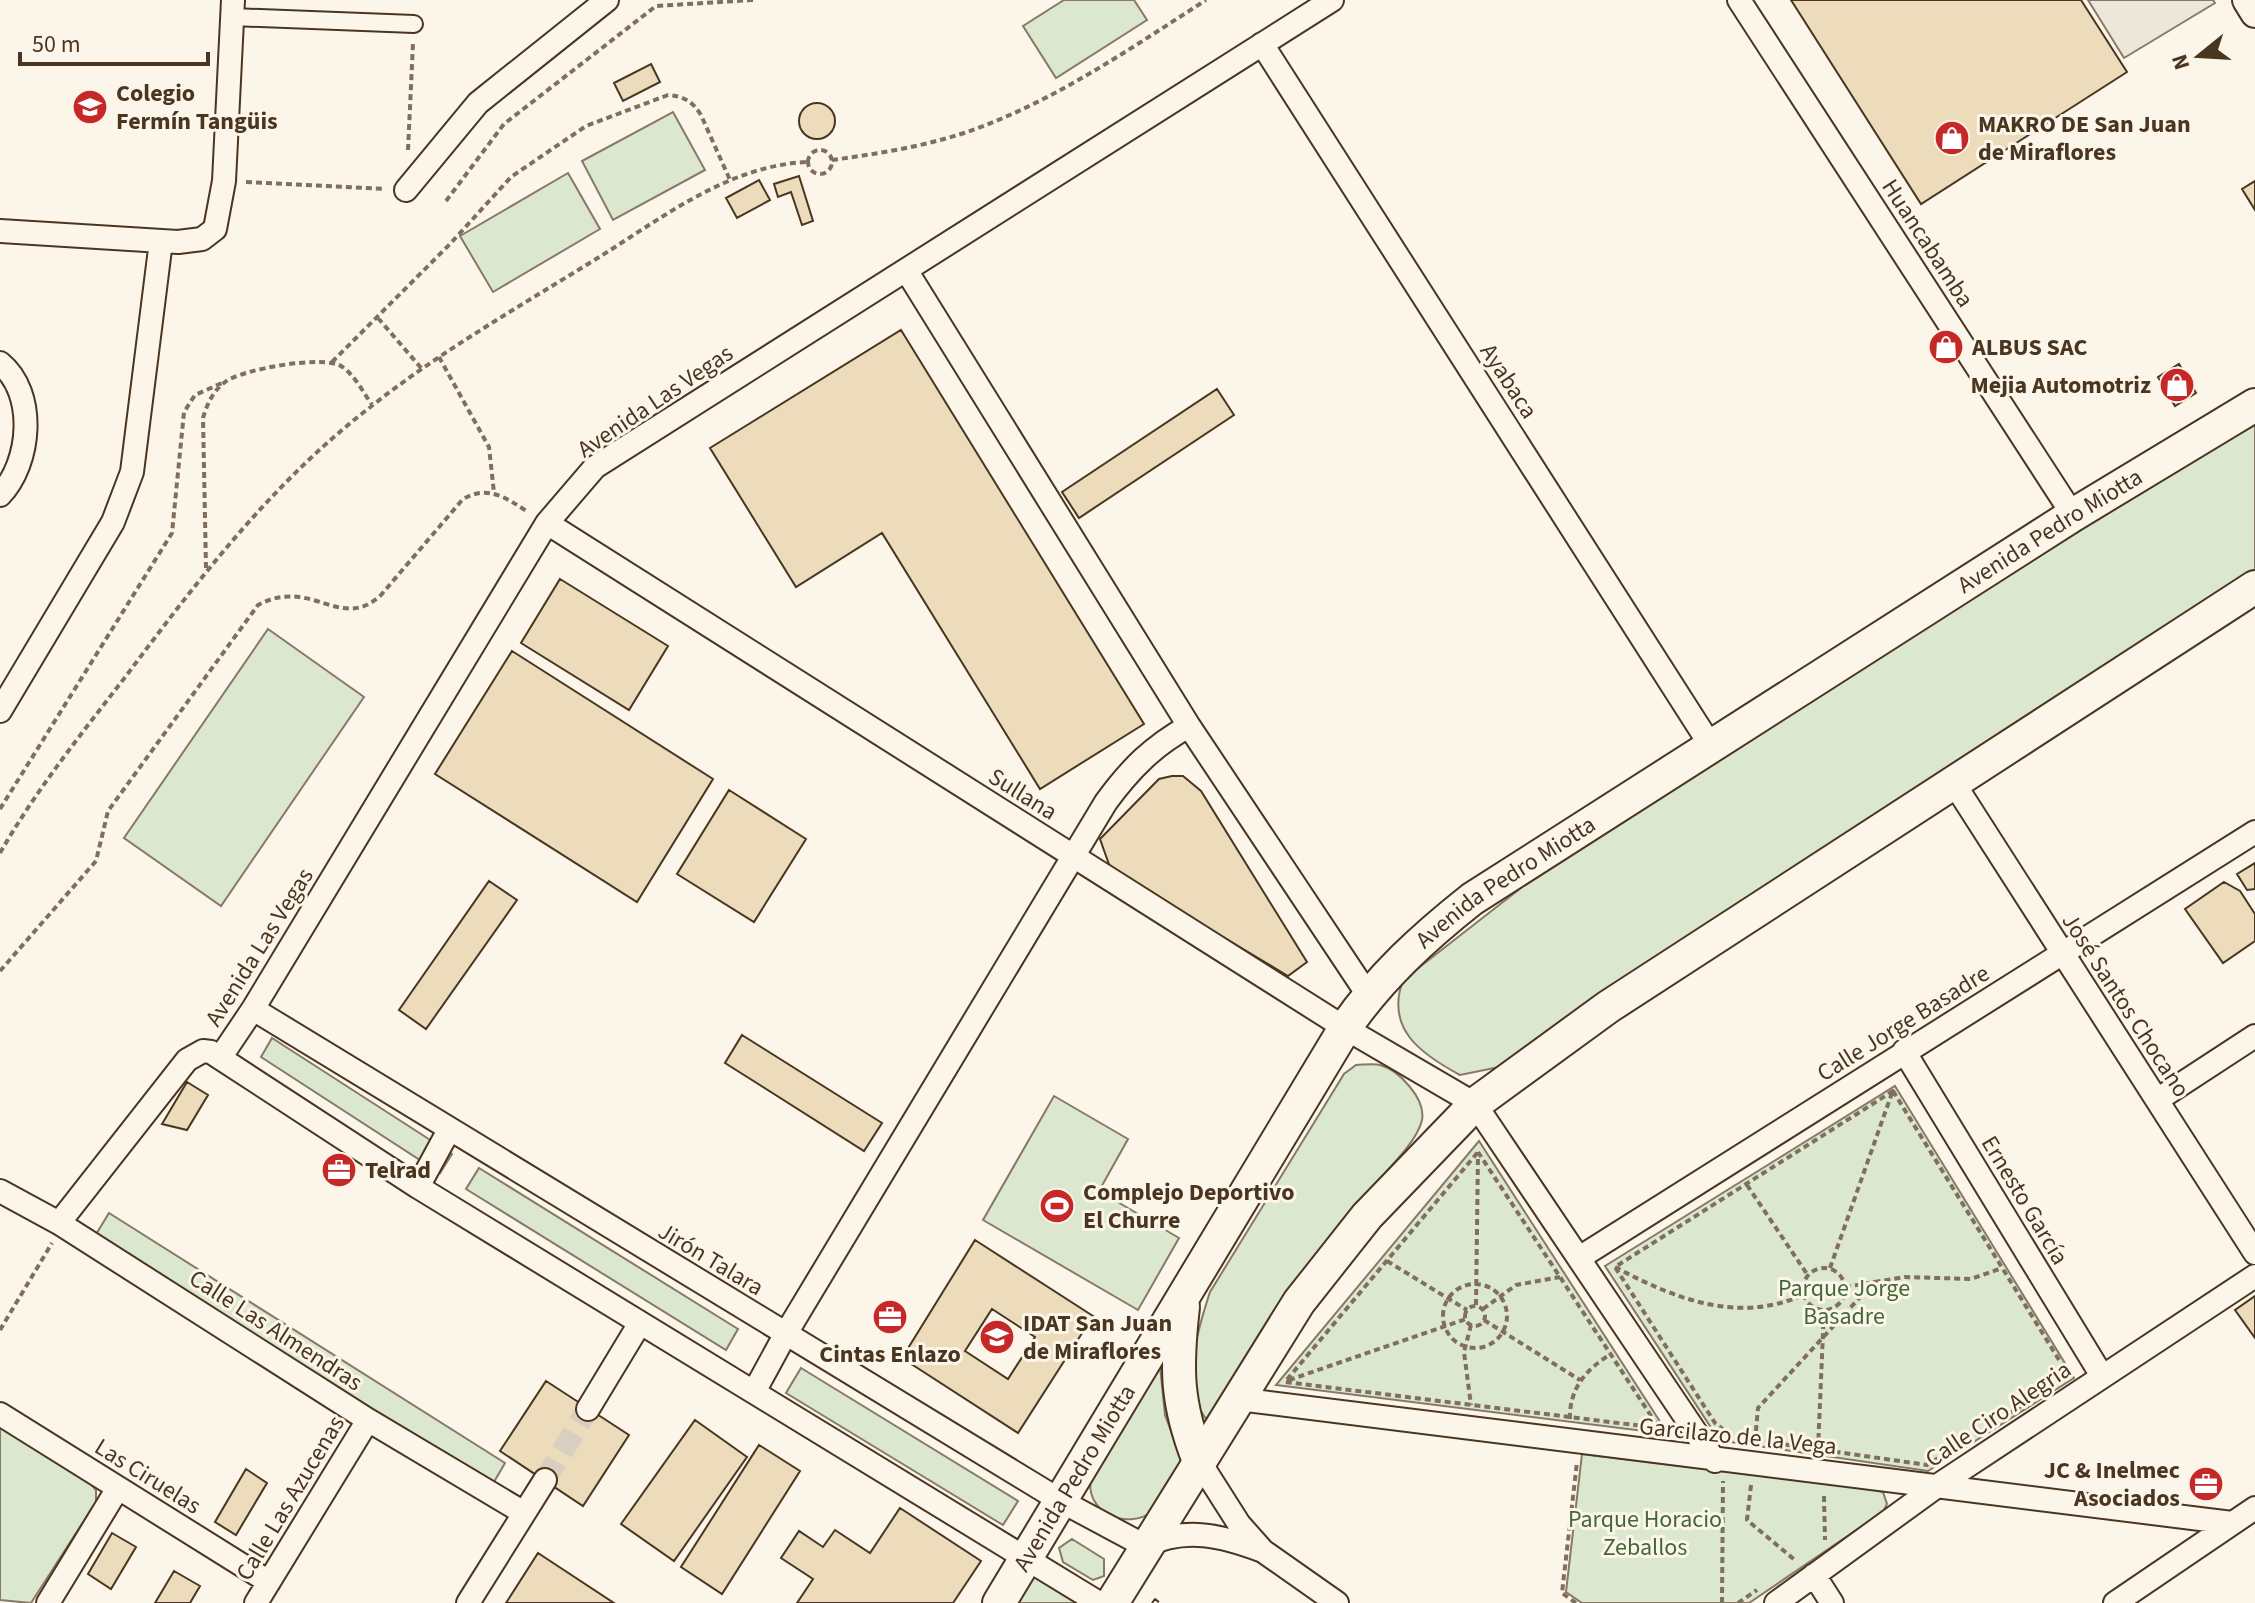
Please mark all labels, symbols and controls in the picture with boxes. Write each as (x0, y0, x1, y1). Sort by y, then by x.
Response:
scale bar (20, 16, 208, 66)
north arrow (2159, 16, 2239, 96)
text: 50 m (32, 27, 81, 62)
text: N (2163, 50, 2198, 74)
place label: Colegio Fermín Tangüis (116, 76, 278, 139)
school or university icon: Colegio Fermín Tangüis (71, 88, 109, 126)
place label: MAKRO DE San Juan de Miraflores (1978, 107, 2191, 170)
shop icon: MAKRO DE San Juan de Miraflores (1933, 119, 1971, 157)
street label: Huancabamba (1873, 172, 1982, 314)
shop icon: ALBUS SAC (1927, 328, 1965, 366)
place label: ALBUS SAC (1971, 330, 2087, 365)
street label: Avenida Las Vegas (570, 336, 740, 467)
street label: Ayabaca (1471, 337, 1546, 426)
shop icon: Mejia Automotriz (2158, 366, 2196, 404)
place label: Mejia Automotriz (1970, 368, 2151, 403)
street label: Avenida Pedro Miotta (1951, 460, 2149, 602)
street label: Sullana (981, 760, 1064, 829)
street label: Avenida Pedro Miotta (1408, 807, 1603, 957)
street label: Avenida Las Vegas (197, 861, 322, 1033)
street label: José Santos Chocano (2053, 906, 2198, 1104)
street label: Calle Jorge Basadre (1810, 956, 1996, 1091)
street label: Ernesto García (1972, 1129, 2077, 1271)
office icon: Telrad (320, 1151, 358, 1189)
place label: Telrad (365, 1153, 431, 1188)
place label: Complejo Deportivo El Churre (1083, 1175, 1294, 1238)
sports icon: Complejo Deportivo El Churre (1038, 1187, 1076, 1225)
street label: Jirón Talara (651, 1214, 770, 1305)
street label: Calle Las Almendras (182, 1261, 369, 1400)
park label: Parque Jorge Basadre (1778, 1271, 1910, 1334)
office icon: Cintas Enlazo (871, 1298, 909, 1336)
place label: IDAT San Juan de Miraflores (1023, 1306, 1172, 1369)
school or university icon: IDAT San Juan de Miraflores (978, 1318, 1016, 1356)
place label: Cintas Enlazo (819, 1337, 961, 1372)
street label: Calle Ciro Alegria (1918, 1353, 2078, 1476)
street label: Avenida Pedro Miotta (1005, 1378, 1145, 1578)
street label: Calle Las Azucenas (227, 1409, 354, 1587)
street label: Garcilazo de la Vega (1637, 1409, 1838, 1464)
street label: Las Ciruelas (88, 1430, 208, 1523)
place label: JC & Inelmec Asociados (2044, 1453, 2180, 1516)
office icon: JC & Inelmec Asociados (2187, 1465, 2225, 1503)
park label: Parque Horacio Zeballos (1568, 1502, 1722, 1565)

